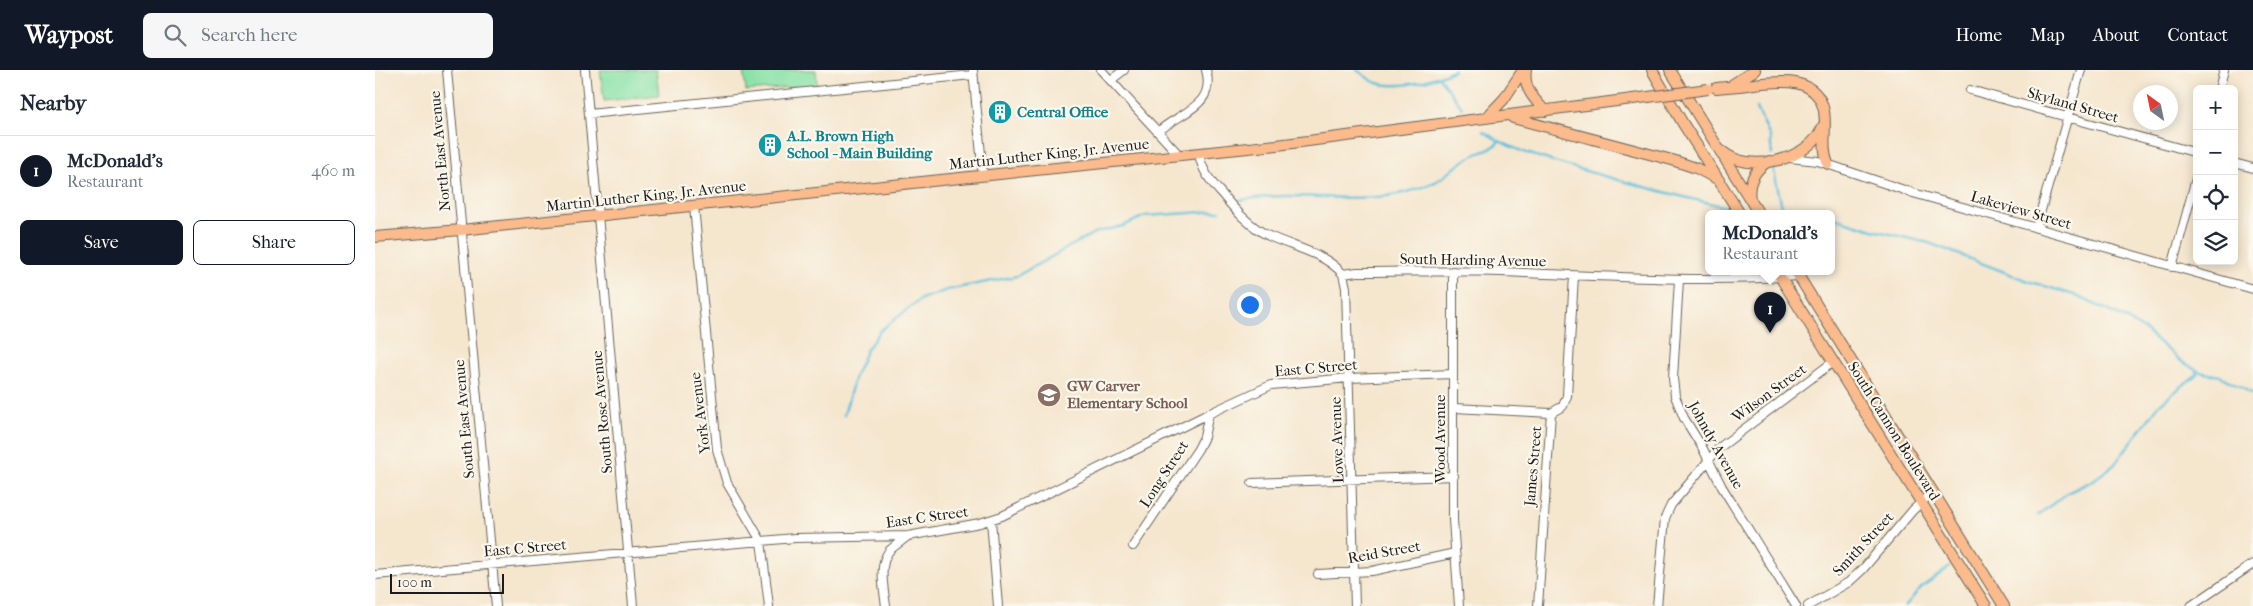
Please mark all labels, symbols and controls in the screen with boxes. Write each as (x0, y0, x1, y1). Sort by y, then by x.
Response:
search box (143, 13, 493, 58)
text: Waypost (25, 21, 113, 49)
icon: search (161, 21, 189, 49)
text: Search here (201, 24, 297, 46)
text: Home (1955, 25, 2002, 46)
text: Map (2030, 25, 2065, 46)
text: About (2093, 25, 2139, 46)
text: Contact (2167, 25, 2228, 46)
street label: Skyland Street (2025, 83, 2121, 127)
north arrow (2133, 85, 2178, 130)
map controls (2193, 85, 2238, 265)
button: + (2193, 85, 2238, 130)
street label: North East Avenue (426, 90, 454, 212)
text: Nearby (20, 91, 86, 115)
building icon: Central Office (987, 99, 1013, 125)
place label: Central Office (1017, 103, 1109, 121)
place label: A.L. Brown High School - Main Building (786, 127, 933, 162)
button: − (2193, 130, 2238, 175)
building icon: A.L. Brown High School - Main Building (757, 132, 783, 158)
street label: Martin Luther King, Jr. Avenue (948, 134, 1151, 173)
text: McDonald's (67, 150, 163, 172)
text: 1 (33, 161, 39, 180)
text: 460 m (311, 161, 355, 180)
text: Restaurant (67, 172, 143, 191)
button: locate (2193, 175, 2238, 220)
street label: Martin Luther King, Jr. Avenue (545, 176, 748, 215)
street label: Lakeview Street (1969, 187, 2074, 233)
popup (1705, 210, 1835, 275)
button: Save (20, 220, 183, 265)
button: Share (193, 220, 355, 265)
button: layers (2193, 220, 2238, 265)
text: McDonald's (1722, 222, 1818, 244)
text: Restaurant (1722, 244, 1799, 263)
street label: South Harding Avenue (1400, 250, 1547, 270)
your location (1237, 292, 1263, 318)
pin: 1 (1754, 292, 1786, 333)
street label: South Rose Avenue (588, 349, 616, 474)
street label: East C Street (1274, 355, 1359, 381)
street label: South East Avenue (450, 358, 478, 479)
street label: South Cannon Boulevard (1844, 358, 1945, 504)
street label: Wilson Street (1727, 360, 1810, 427)
street label: York Avenue (686, 371, 714, 456)
place label: GW Carver Elementary School (1067, 377, 1189, 412)
school or university icon: GW Carver Elementary School (1036, 382, 1062, 408)
street label: Wood Avenue (1431, 394, 1449, 484)
street label: Lowe Avenue (1326, 396, 1348, 483)
street label: Johndy Avenue (1684, 397, 1748, 492)
street label: James Street (1520, 425, 1546, 508)
street label: Long Street (1136, 437, 1193, 511)
street label: East C Street (885, 502, 970, 532)
street label: Smith Street (1829, 508, 1898, 580)
street label: East C Street (483, 535, 568, 561)
street label: Reid Street (1346, 537, 1422, 567)
scale bar (390, 571, 504, 594)
text: 100 m (397, 574, 432, 591)

